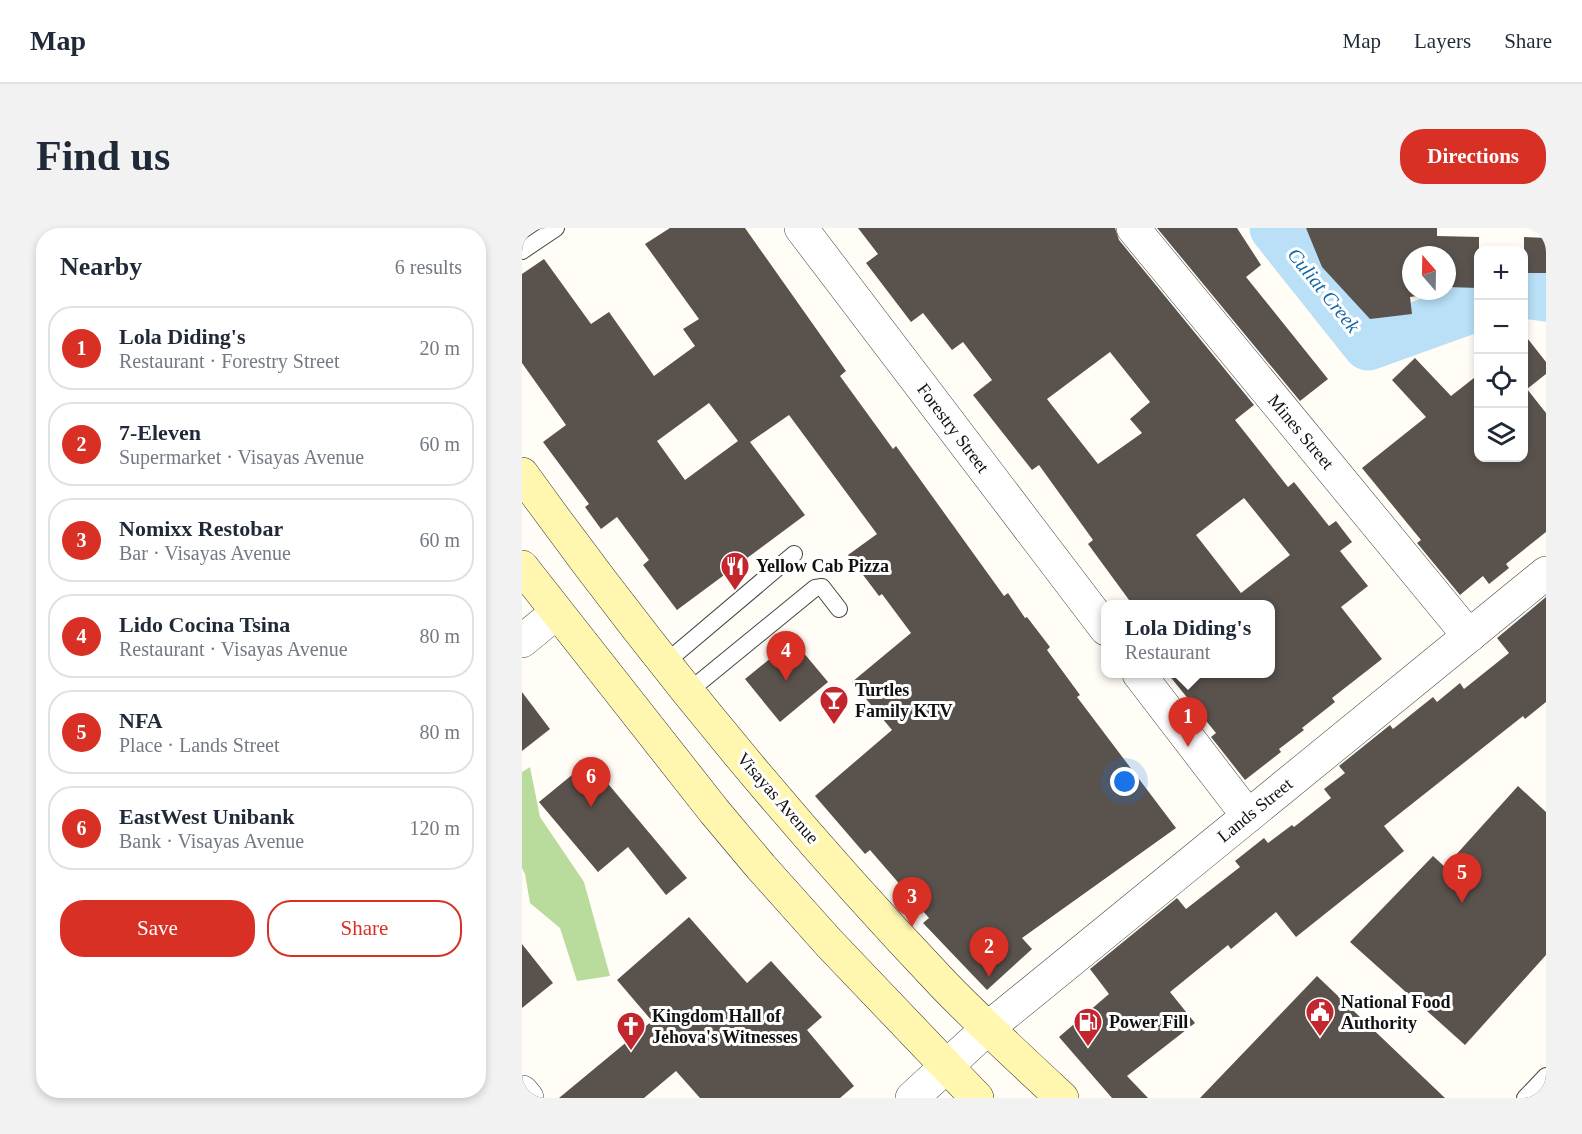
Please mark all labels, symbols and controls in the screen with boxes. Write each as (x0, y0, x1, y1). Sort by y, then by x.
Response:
text: Map (30, 25, 86, 56)
text: Map (1343, 29, 1381, 53)
text: Layers (1414, 29, 1471, 53)
text: Share (1504, 29, 1552, 53)
button: Directions (1400, 129, 1546, 184)
text: Find us (36, 133, 170, 179)
water label: Culiat Creek (1283, 243, 1365, 337)
north arrow (1402, 246, 1456, 300)
map controls (1474, 246, 1528, 462)
button: + (1474, 246, 1528, 300)
text: Nearby (60, 252, 142, 281)
text: 6 results (395, 256, 462, 278)
button: − (1474, 300, 1528, 354)
text: Lola Diding's (119, 324, 246, 349)
text: 1 (77, 337, 87, 359)
text: 20 m (419, 337, 460, 359)
text: Restaurant · Forestry Street (119, 350, 340, 372)
button: locate (1474, 354, 1528, 408)
street label: Forestry Street (913, 379, 993, 477)
street label: Mines Street (1264, 391, 1338, 473)
button: layers (1474, 408, 1528, 462)
text: 7-Eleven (119, 420, 201, 445)
text: 2 (77, 433, 87, 455)
text: 60 m (419, 433, 460, 455)
text: Supermarket · Visayas Avenue (119, 446, 364, 468)
text: Nomixx Restobar (119, 516, 283, 541)
text: 3 (77, 529, 87, 551)
text: 60 m (419, 529, 460, 551)
text: Bar · Visayas Avenue (119, 542, 291, 564)
restaurant icon: Yellow Cab Pizza (719, 550, 751, 592)
place label: Yellow Cab Pizza (756, 556, 889, 576)
popup (1101, 600, 1275, 678)
text: Lido Cocina Tsina (119, 612, 290, 637)
text: Lola Diding's (1125, 615, 1251, 640)
text: 4 (77, 625, 87, 647)
text: 80 m (419, 625, 460, 647)
pin: 4 (766, 632, 806, 681)
text: Restaurant · Visayas Avenue (119, 638, 348, 660)
text: Restaurant (1125, 641, 1210, 663)
place label: Turtles Family KTV (855, 680, 953, 721)
bar icon: Turtles Family KTV (818, 684, 850, 726)
pin: 1 (1168, 698, 1208, 747)
text: NFA (119, 708, 163, 733)
text: 5 (77, 721, 87, 743)
text: 80 m (419, 721, 460, 743)
text: Place · Lands Street (119, 734, 280, 756)
street label: Visayas Avenue (733, 748, 823, 848)
pin: 6 (572, 758, 610, 807)
your location (1110, 767, 1139, 796)
street label: Lands Street (1214, 774, 1296, 846)
text: EastWest Unibank (119, 804, 294, 829)
text: 6 (77, 817, 87, 839)
text: 120 m (409, 817, 460, 839)
text: Bank · Visayas Avenue (119, 830, 304, 852)
pin: 5 (1442, 854, 1482, 903)
pin: 3 (892, 878, 932, 927)
button: Save (60, 900, 255, 957)
button: Share (267, 900, 462, 957)
pin: 2 (970, 928, 1008, 977)
place label: National Food Authority (1341, 992, 1451, 1033)
public building icon: National Food Authority (1304, 996, 1336, 1038)
place label: Kingdom Hall of Jehova's Witnesses (652, 1006, 798, 1047)
fuel station icon: Power Fill (1072, 1006, 1104, 1048)
church icon: Kingdom Hall of Jehova's Witnesses (615, 1010, 647, 1052)
place label: Power Fill (1109, 1012, 1188, 1032)

